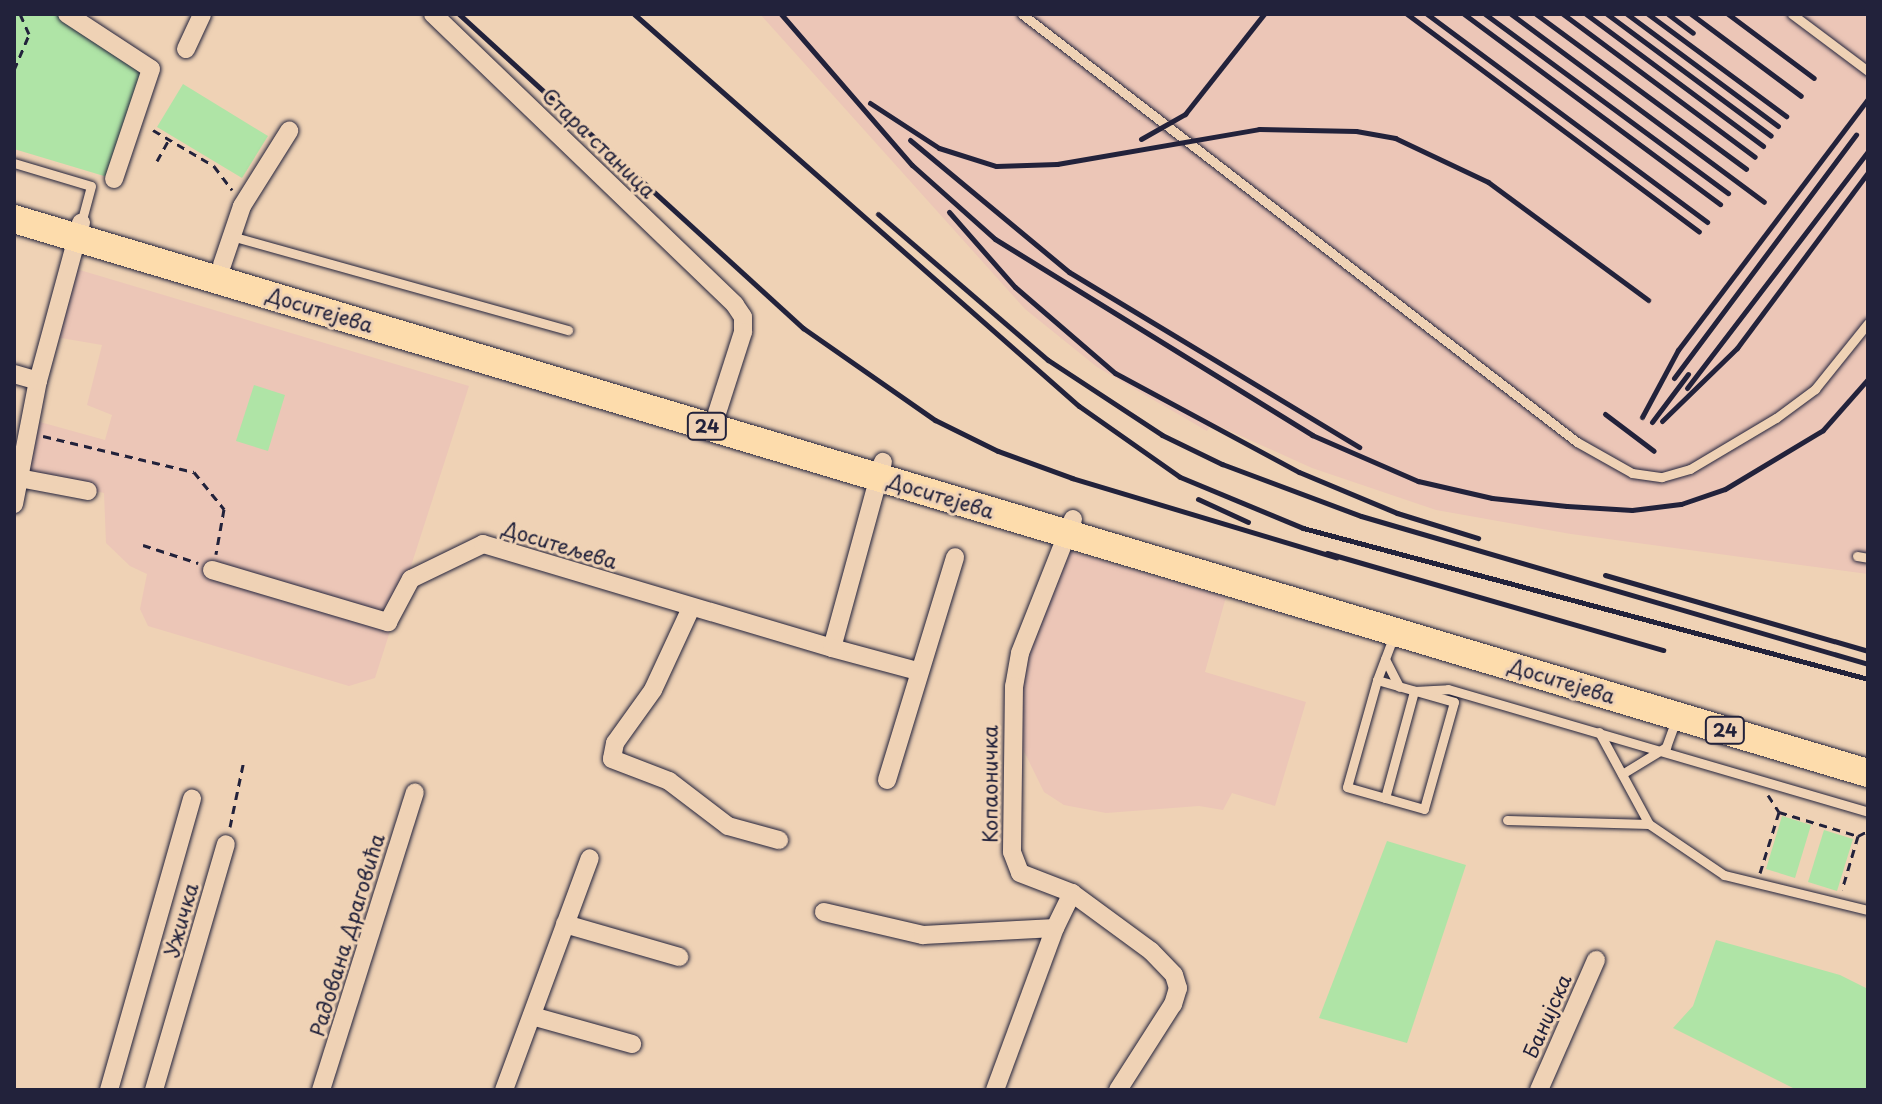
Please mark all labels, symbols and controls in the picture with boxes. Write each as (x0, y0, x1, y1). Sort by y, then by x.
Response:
street label: Стара станица (537, 83, 661, 203)
street label: Доситејева (264, 282, 376, 338)
road number: 24 (685, 412, 729, 440)
street label: Доситејева (885, 468, 997, 524)
street label: Доситељева (500, 516, 620, 574)
street label: Доситејева (1506, 653, 1618, 709)
road number: 24 (1703, 716, 1747, 744)
street label: Копаоничка (978, 725, 1002, 843)
street label: Радована Драговића (305, 831, 389, 1039)
street label: Ужичка (159, 880, 203, 960)
street label: Банијска (1518, 970, 1576, 1062)

